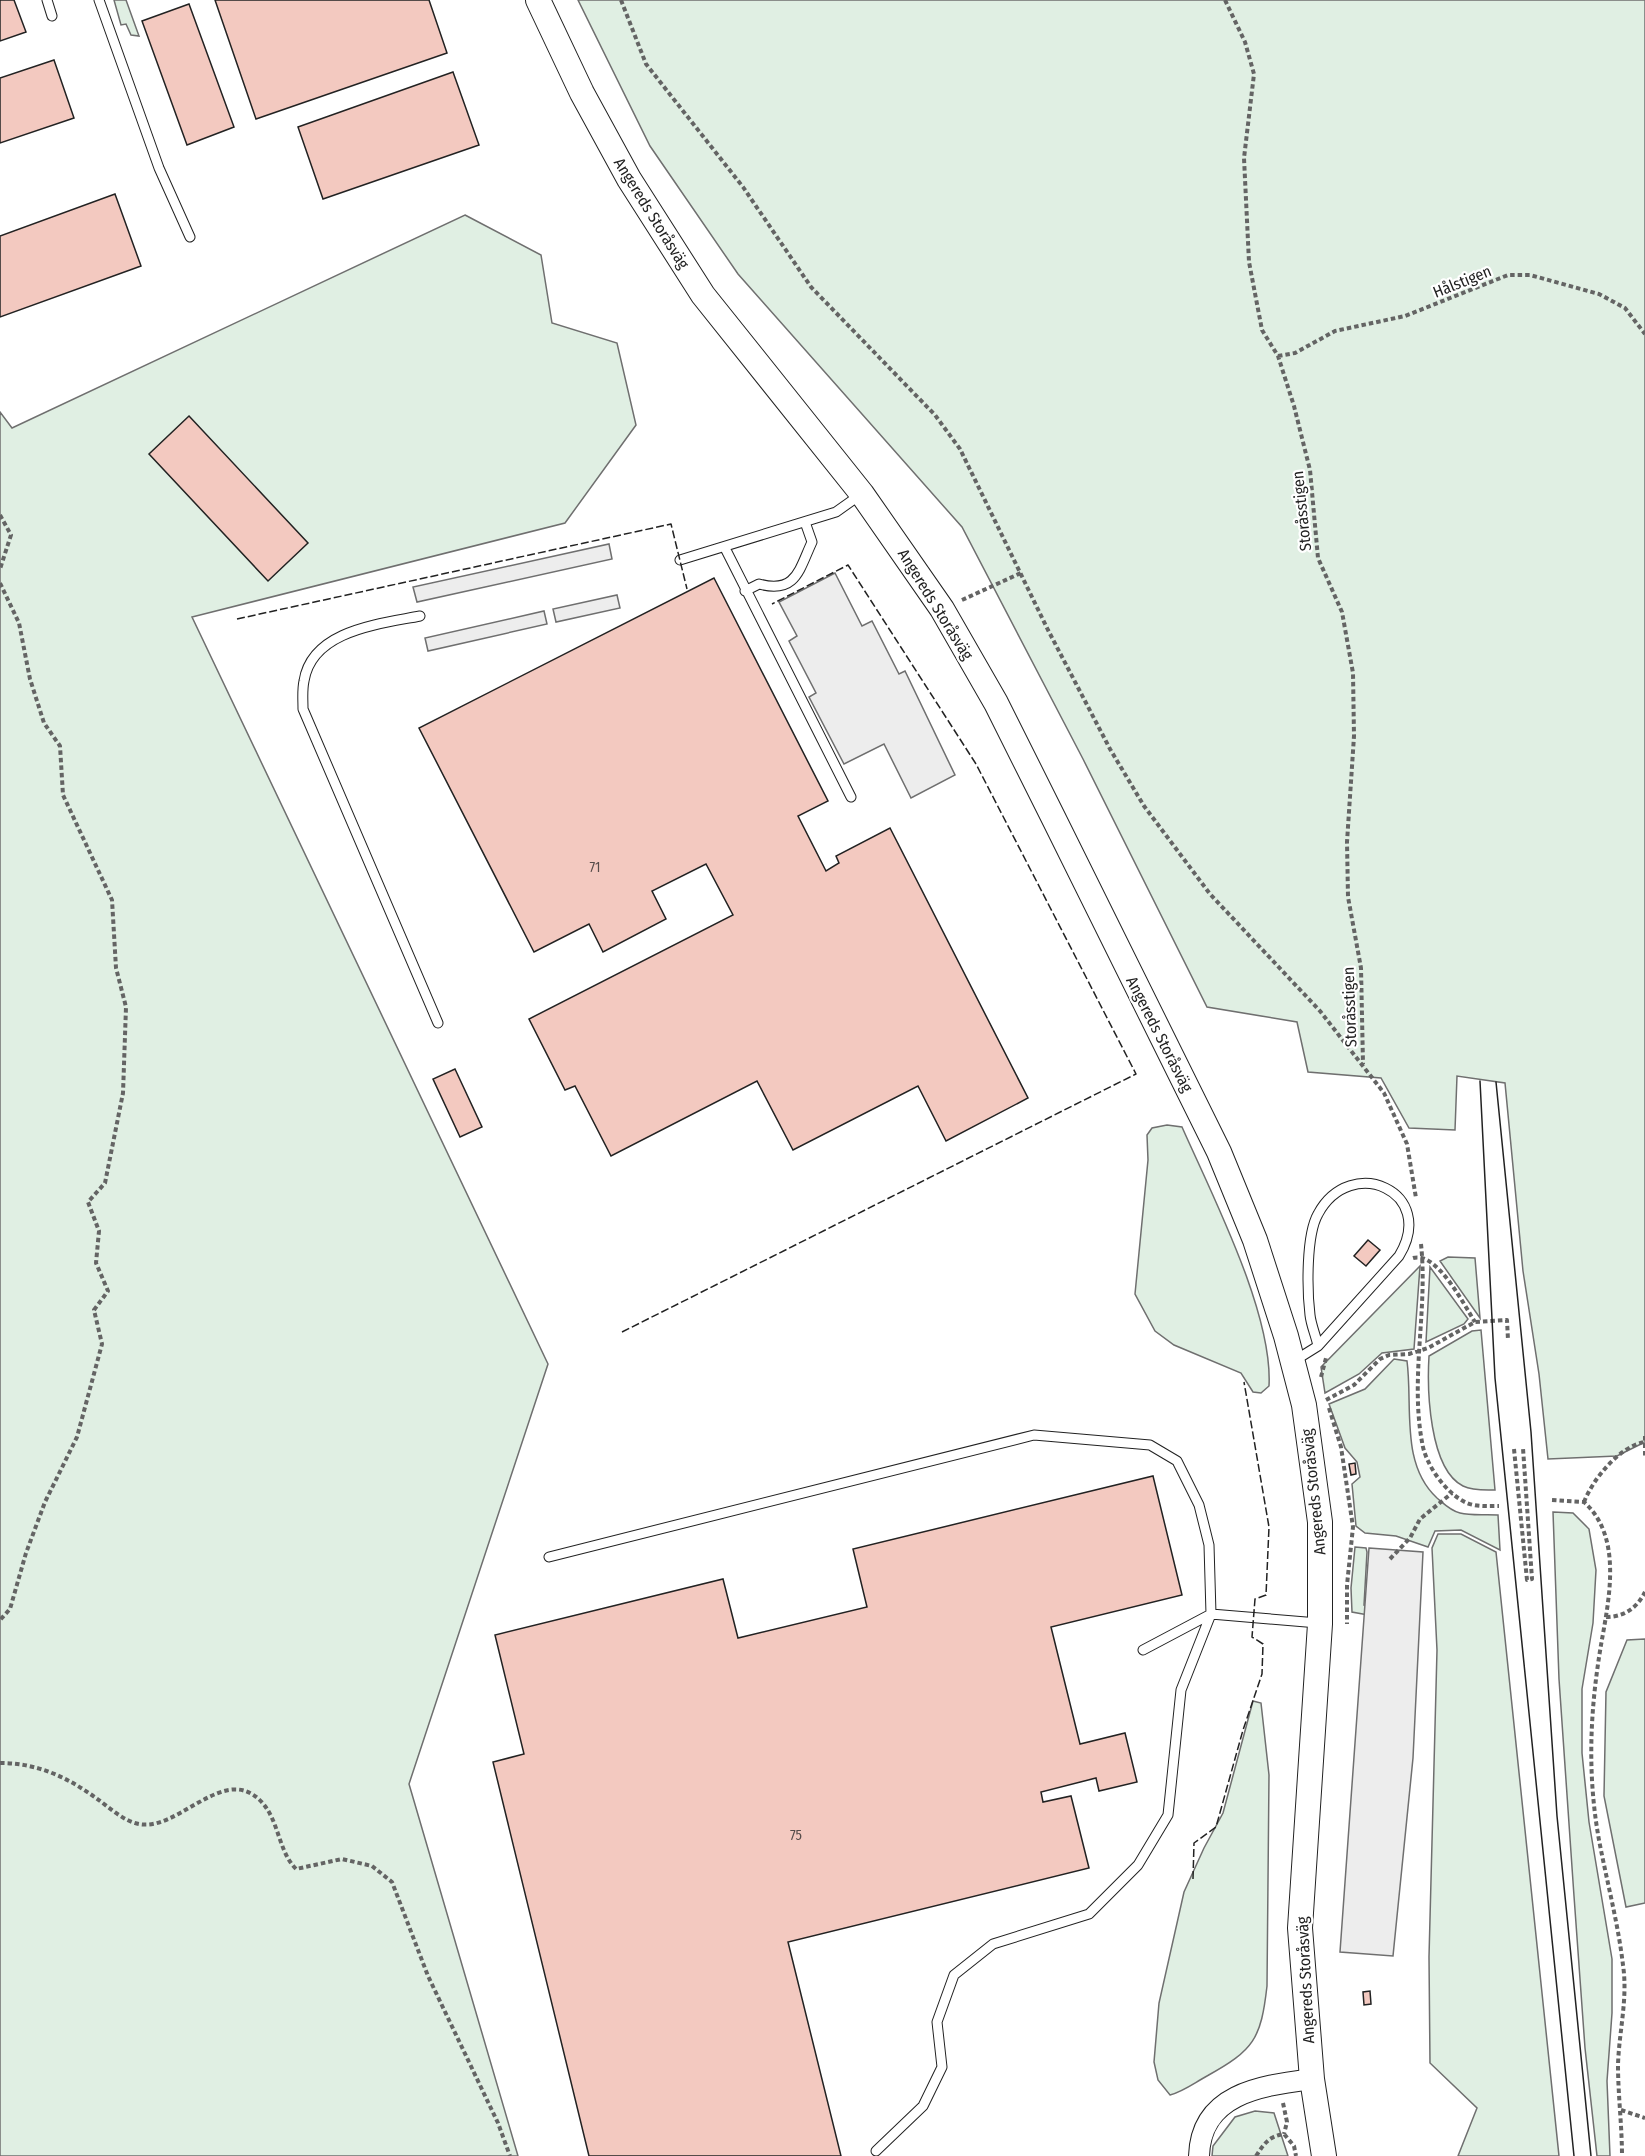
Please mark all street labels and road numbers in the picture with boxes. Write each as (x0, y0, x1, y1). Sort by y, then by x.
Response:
street label: Angereds Storåsväg (610, 154, 694, 273)
street label: Hålstigen (1430, 261, 1494, 302)
street label: Storåsstigen (1288, 470, 1315, 552)
street label: Angereds Storåsväg (894, 545, 978, 664)
street label: Storåsstigen (1339, 966, 1360, 1048)
street label: Angereds Storåsväg (1122, 973, 1197, 1096)
street label: Angereds Storåsväg (1297, 1427, 1330, 1556)
street label: Angereds Storåsväg (1293, 1916, 1318, 2044)

